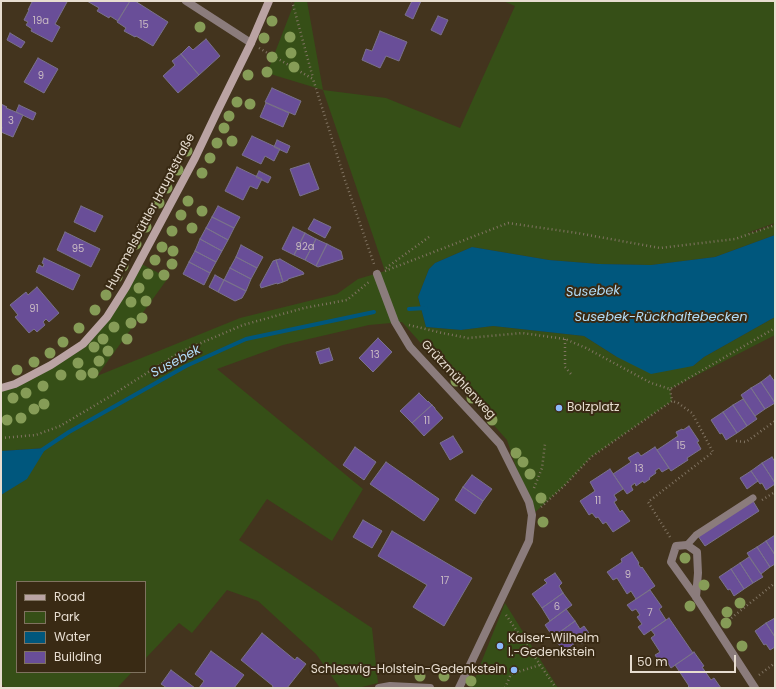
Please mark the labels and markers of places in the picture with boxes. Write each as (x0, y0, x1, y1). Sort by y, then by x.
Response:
place label: Bolzplatz (567, 401, 619, 415)
marker: Bolzplatz (554, 403, 564, 413)
place label: Kaiser-Wilhelm I.-Gedenkstein (508, 632, 599, 660)
marker: Kaiser-Wilhelm I.-Gedenkstein (495, 641, 505, 651)
place label: Schleswig-Holstein-Gedenkstein (311, 663, 506, 677)
marker: Schleswig-Holstein-Gedenkstein (509, 665, 519, 675)

